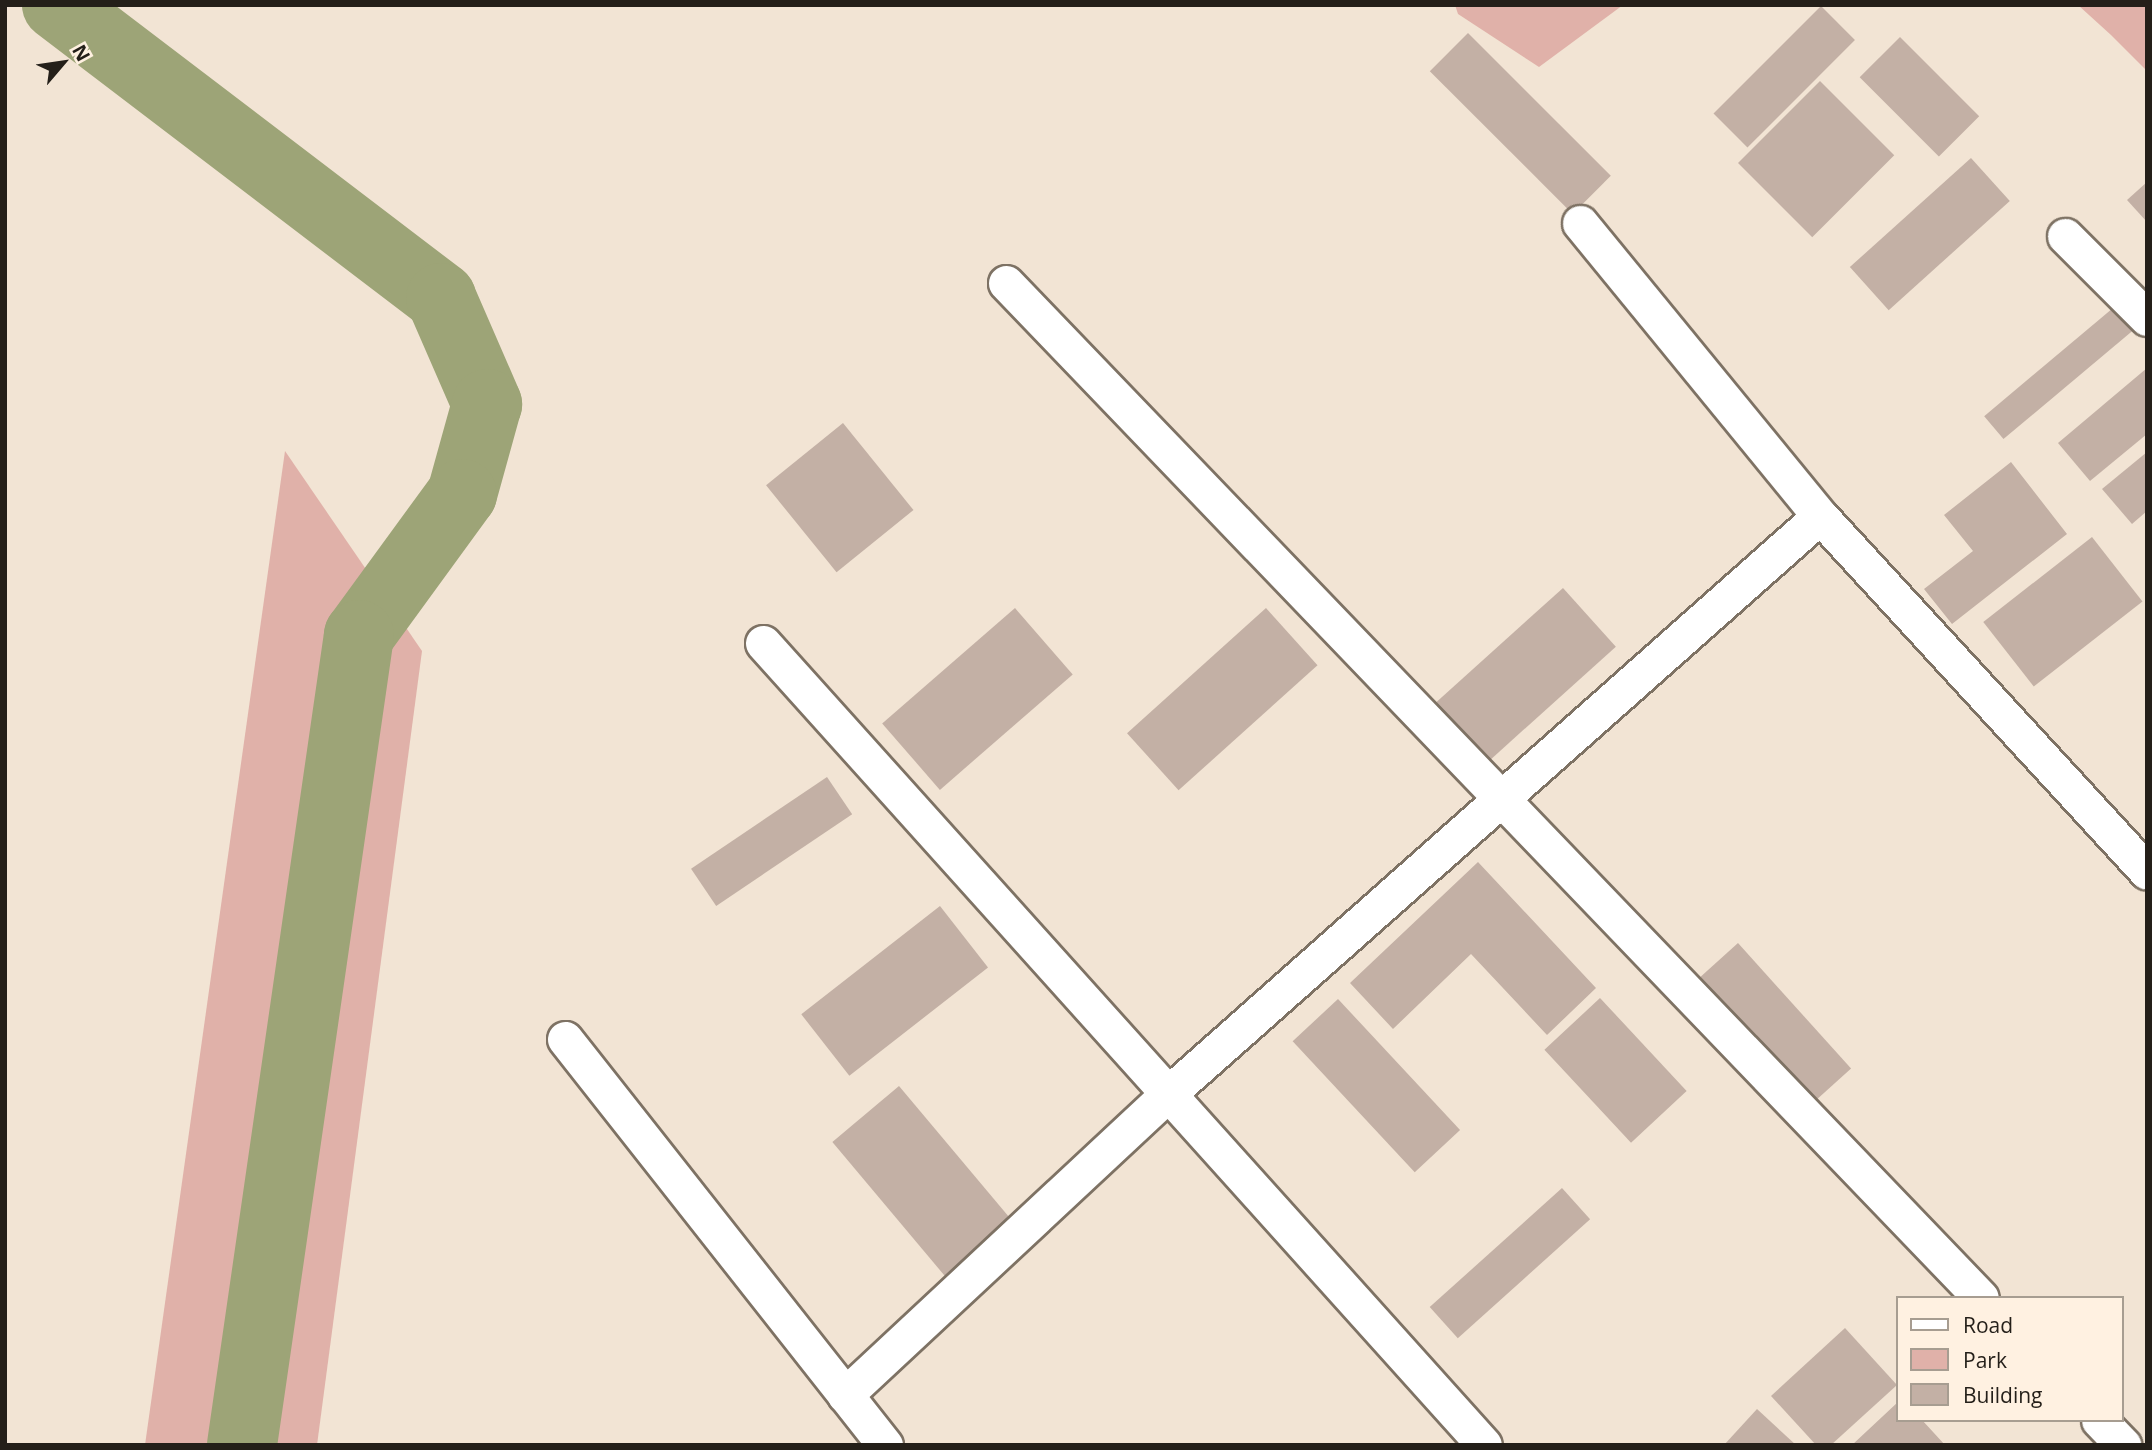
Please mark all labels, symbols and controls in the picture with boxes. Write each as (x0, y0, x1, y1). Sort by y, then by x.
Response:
north arrow (28, 28, 98, 98)
text: N (66, 40, 96, 66)
legend (1896, 1296, 2124, 1422)
text: Road (1963, 1311, 2013, 1339)
text: Park (1963, 1346, 2007, 1374)
text: Building (1963, 1381, 2042, 1409)

